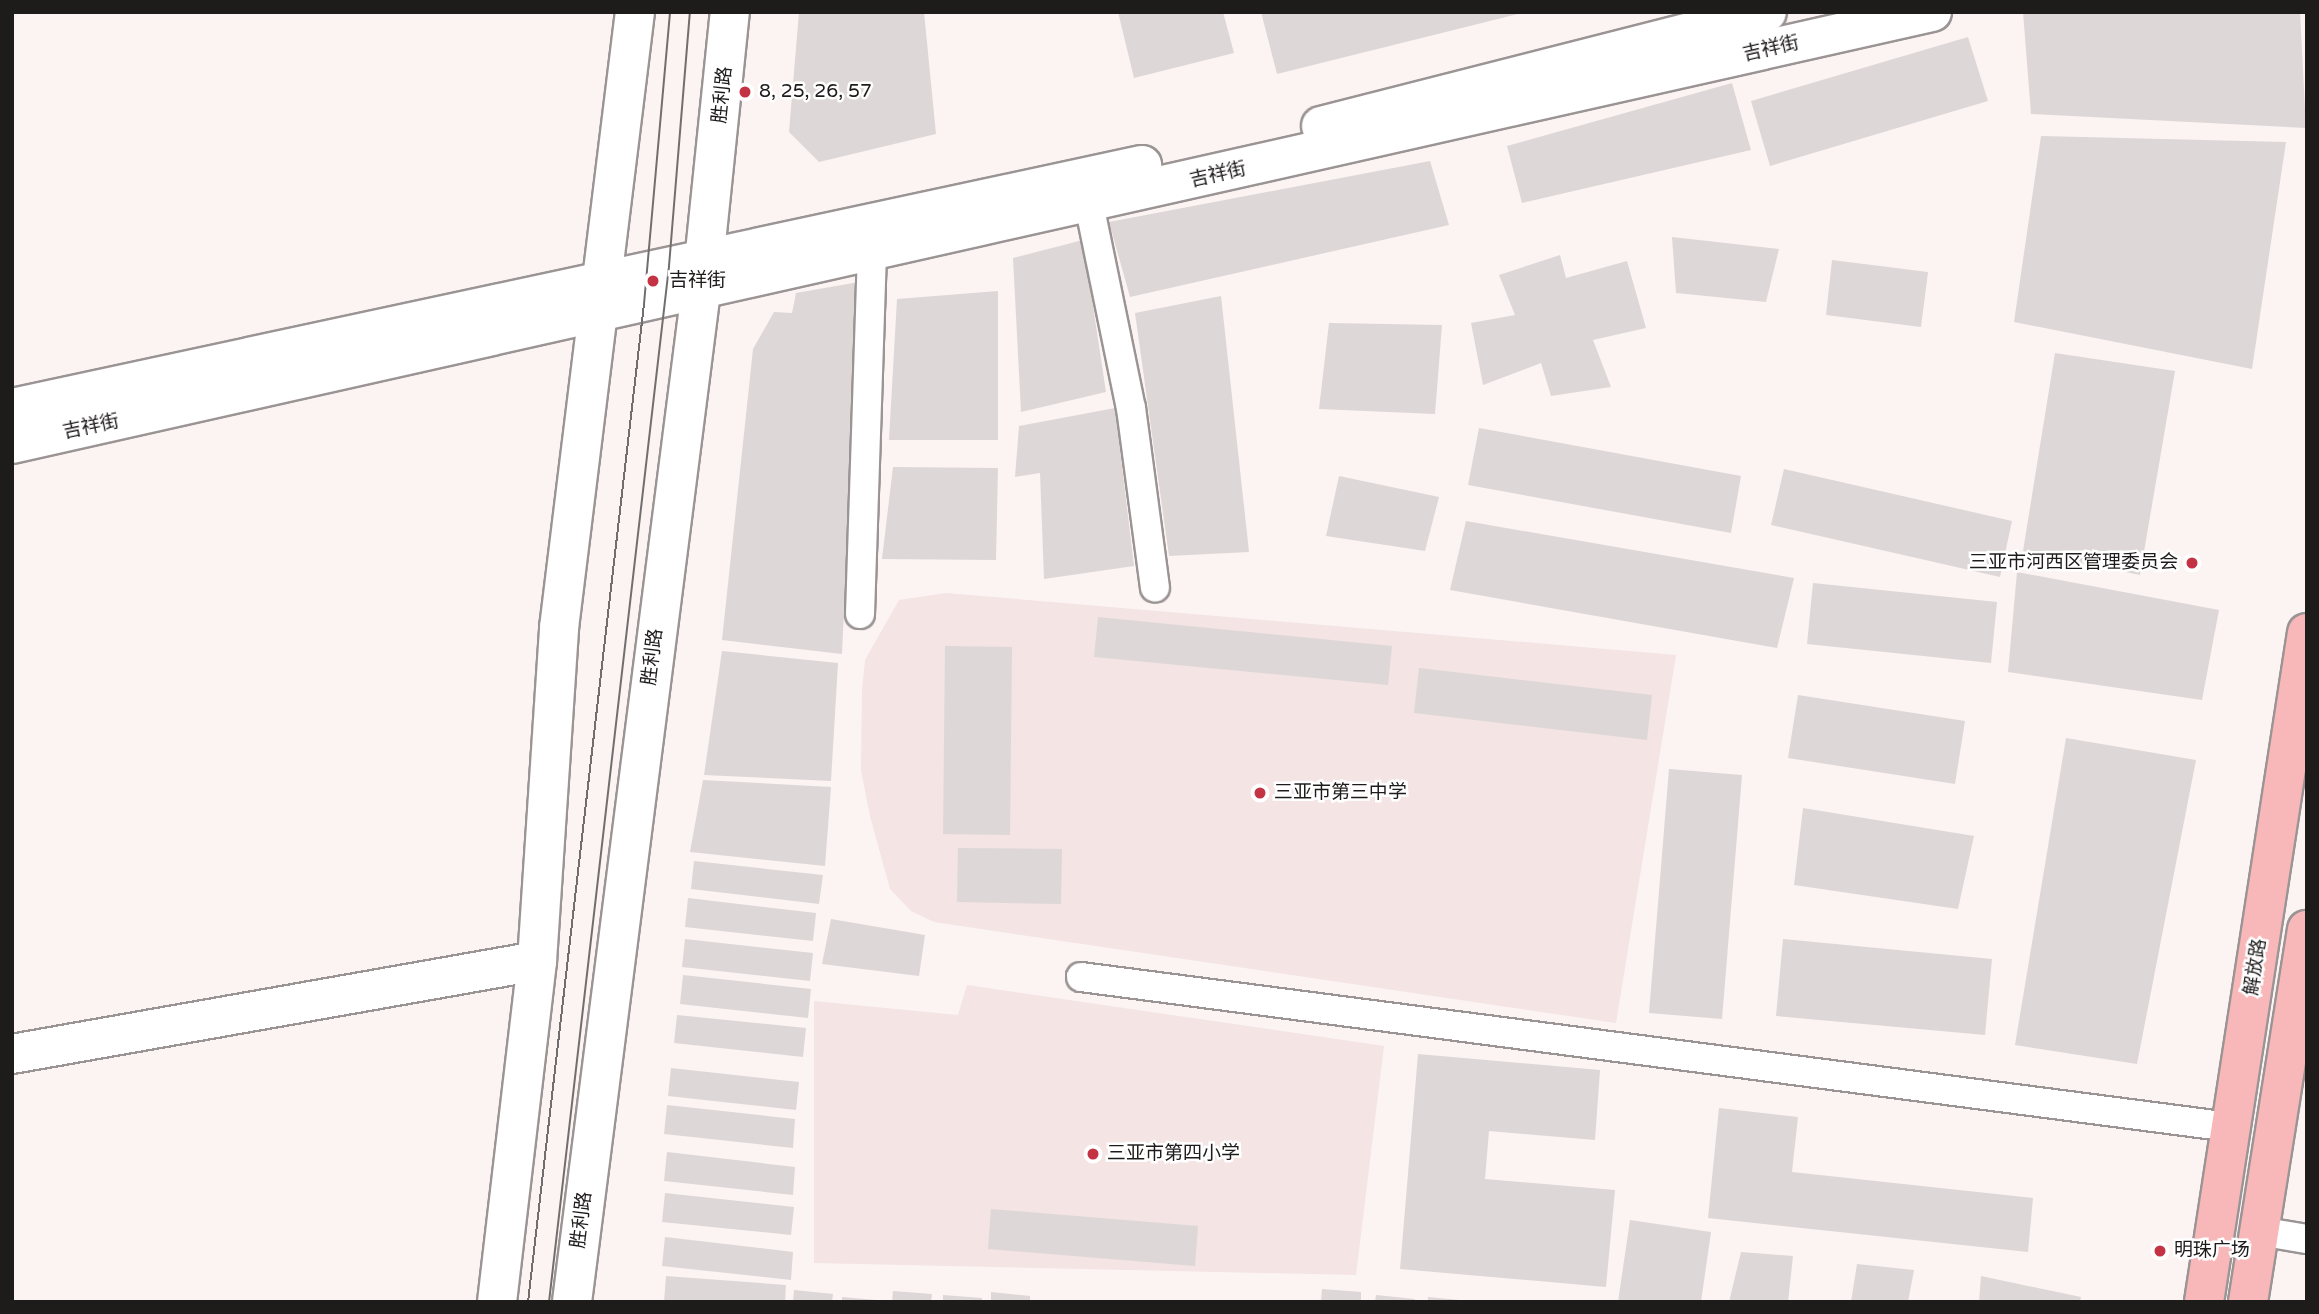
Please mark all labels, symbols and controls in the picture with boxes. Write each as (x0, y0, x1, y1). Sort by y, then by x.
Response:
street label: 吉祥街 (1741, 31, 1801, 67)
street label: 胜利路 (709, 65, 737, 125)
place label: 8, 25, 26, 57 (759, 81, 872, 103)
marker: 8, 25, 26, 57 (737, 84, 753, 100)
street label: 吉祥街 (1188, 157, 1248, 193)
place label: 吉祥街 (669, 270, 726, 292)
marker: 吉祥街 (643, 271, 663, 291)
street label: 吉祥街 (61, 410, 121, 444)
place label: 三亚市河西区管理委员会 (1969, 552, 2178, 574)
marker: 三亚市河西区管理委员会 (2184, 555, 2200, 571)
street label: 胜利路 (638, 627, 668, 687)
place label: 三亚市第三中学 (1274, 782, 1407, 804)
marker: 三亚市第三中学 (1252, 785, 1268, 801)
street label: 解放路 (2240, 937, 2272, 997)
place label: 三亚市第四小学 (1107, 1143, 1240, 1165)
marker: 三亚市第四小学 (1085, 1146, 1101, 1162)
street label: 胜利路 (567, 1190, 597, 1250)
place label: 明珠广场 (2174, 1240, 2250, 1262)
marker: 明珠广场 (2152, 1243, 2168, 1259)

